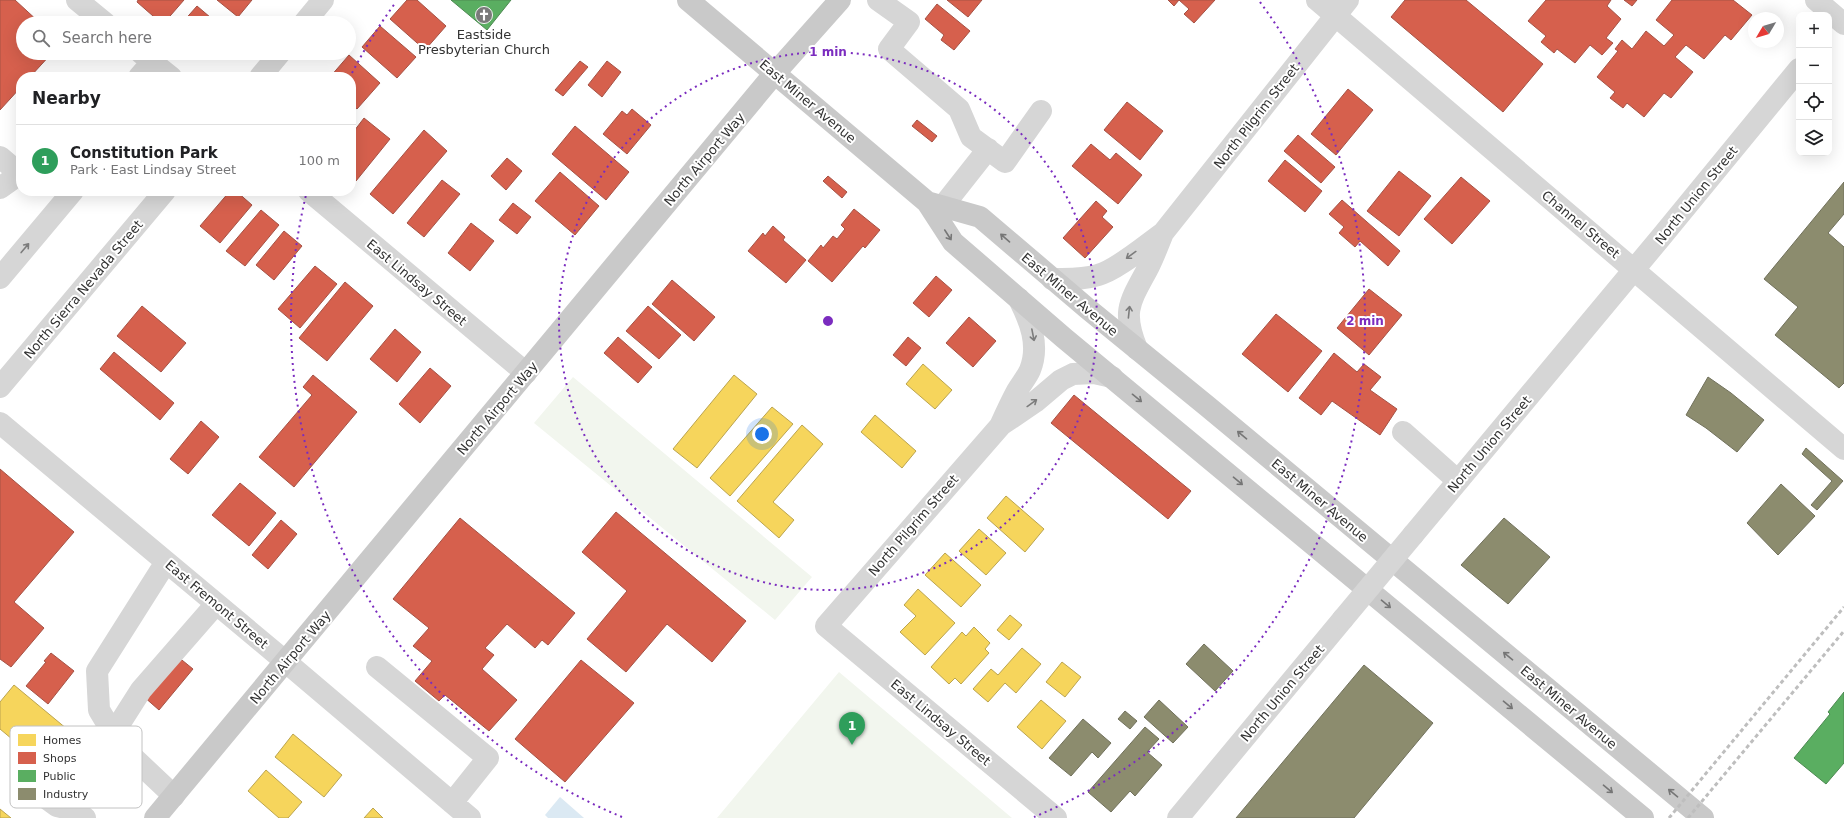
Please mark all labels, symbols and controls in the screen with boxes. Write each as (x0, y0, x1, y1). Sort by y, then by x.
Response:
church icon: Eastside Presbyterian Church (474, 5, 494, 25)
north arrow (1748, 12, 1784, 48)
map controls (1796, 12, 1832, 156)
button: + (1796, 12, 1832, 48)
search box (16, 16, 356, 60)
icon: search (30, 27, 52, 49)
place label: Eastside Presbyterian Church (418, 27, 550, 57)
text: Search here (62, 29, 152, 47)
text: 1 min (809, 45, 847, 59)
button: − (1796, 48, 1832, 84)
street label: East Miner Avenue (757, 57, 859, 146)
street label: North Pilgrim Street (1211, 61, 1302, 172)
button: locate (1796, 84, 1832, 120)
text: Nearby (32, 88, 101, 108)
street label: North Airport Way (661, 110, 748, 209)
button: layers (1796, 120, 1832, 156)
street label: North Union Street (1652, 143, 1741, 247)
text: Constitution Park (70, 144, 218, 162)
text: 1 (40, 153, 50, 168)
text: 100 m (298, 153, 340, 168)
text: Park · East Lindsay Street (70, 162, 236, 177)
street label: Channel Street (1539, 187, 1623, 261)
street label: North Sierra Nevada Street (21, 217, 146, 362)
one-way arrow (944, 229, 952, 240)
one-way arrow (1000, 234, 1010, 243)
street label: East Lindsay Street (364, 236, 470, 328)
one-way arrow (21, 243, 30, 253)
street label: East Miner Avenue (1019, 250, 1121, 339)
one-way arrow (1126, 251, 1137, 259)
one-way arrow (1125, 305, 1133, 318)
centre of rings (821, 314, 835, 328)
text: 2 min (1346, 314, 1384, 328)
one-way arrow (1029, 328, 1037, 341)
street label: North Airport Way (454, 359, 541, 458)
street label: North Union Street (1445, 393, 1534, 496)
one-way arrow (1132, 394, 1143, 403)
one-way arrow (1027, 399, 1038, 407)
your location (752, 424, 772, 444)
one-way arrow (1237, 431, 1248, 440)
street label: East Miner Avenue (1269, 456, 1371, 545)
street label: North Pilgrim Street (865, 472, 961, 579)
one-way arrow (1232, 476, 1243, 485)
street label: East Fremont Street (162, 557, 271, 652)
one-way arrow (1381, 600, 1392, 609)
street label: North Airport Way (247, 608, 334, 707)
street label: North Union Street (1238, 642, 1327, 745)
one-way arrow (1503, 652, 1514, 661)
street label: East Miner Avenue (1518, 663, 1620, 752)
street label: East Lindsay Street (888, 676, 994, 768)
one-way arrow (1502, 701, 1513, 710)
pin: 1 (839, 712, 865, 745)
legend (10, 726, 142, 808)
text: Homes (43, 734, 81, 747)
text: Shops (43, 752, 77, 765)
text: Public (43, 770, 76, 783)
one-way arrow (1602, 784, 1613, 793)
text: Industry (43, 788, 89, 801)
one-way arrow (1668, 789, 1678, 798)

